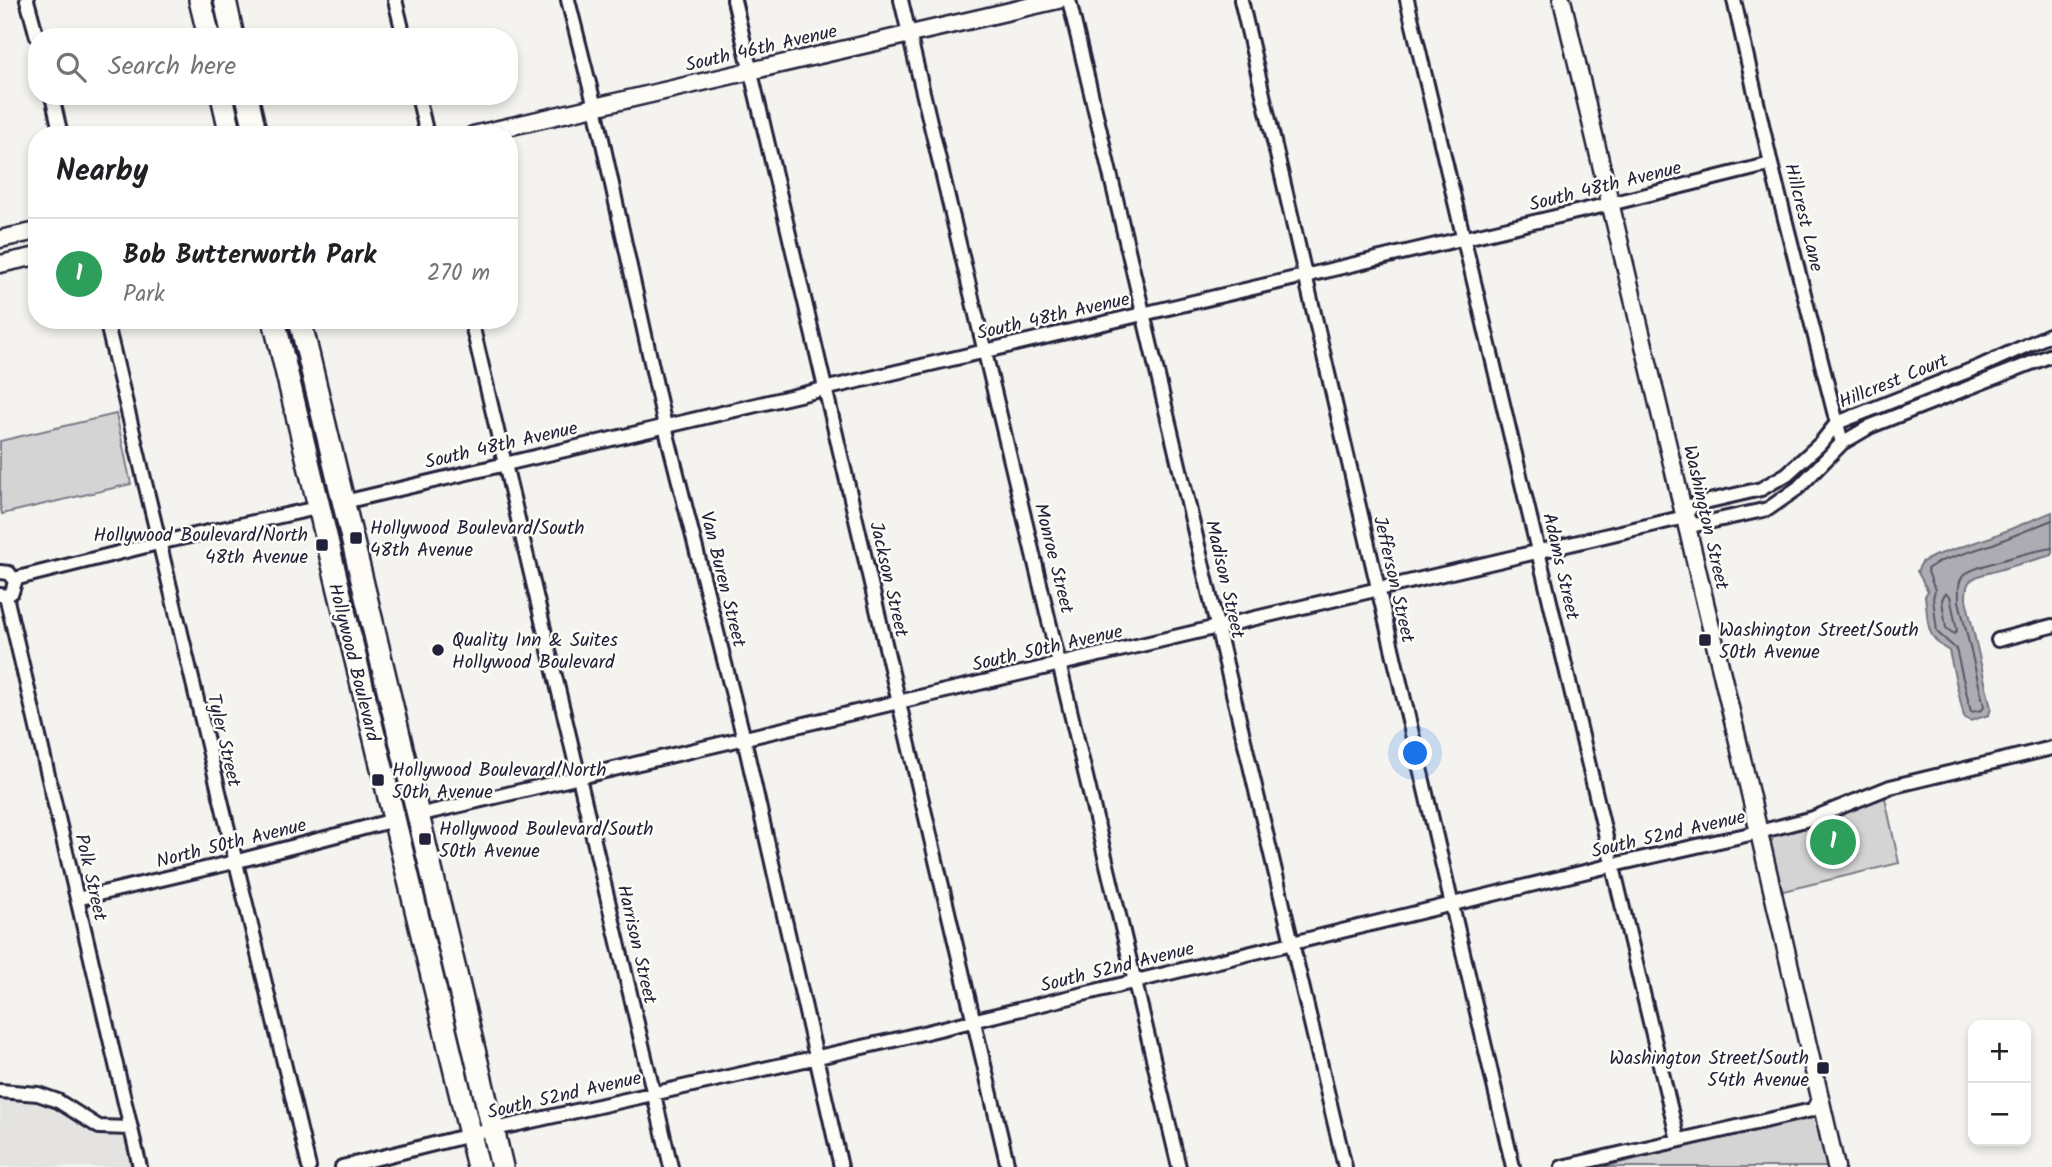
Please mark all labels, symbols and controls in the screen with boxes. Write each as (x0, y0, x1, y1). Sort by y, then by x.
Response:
street label: South 46th Avenue (683, 17, 841, 81)
search box (28, 28, 518, 105)
text: Search here (108, 46, 236, 88)
icon: search (52, 48, 90, 86)
text: Nearby (56, 148, 148, 196)
street label: South 48th Avenue (1526, 153, 1685, 220)
street label: Hillcrest Lane (1775, 160, 1831, 275)
text: Bob Butterworth Park (123, 235, 376, 277)
text: 1 (76, 256, 82, 292)
text: 270 m (427, 256, 490, 292)
text: Park (123, 277, 165, 313)
street label: South 48th Avenue (974, 285, 1133, 349)
street label: Hillcrest Court (1834, 346, 1954, 417)
street label: South 48th Avenue (422, 414, 581, 478)
street label: Washington Street (1674, 442, 1736, 593)
street label: Monroe Street (1025, 500, 1081, 618)
street label: Van Buren Street (691, 509, 754, 651)
street label: Adams Street (1533, 510, 1587, 624)
street label: Jefferson Street (1364, 513, 1422, 646)
place label: Hollywood Boulevard/South 48th Avenue (370, 514, 585, 566)
street label: Madison Street (1196, 517, 1252, 642)
street label: Jackson Street (860, 519, 916, 641)
place label: Hollywood Boulevard/North 48th Avenue (94, 521, 308, 573)
marker: Hollywood Boulevard/South 48th Avenue (348, 530, 364, 546)
marker: Hollywood Boulevard/North 48th Avenue (314, 537, 330, 553)
street label: Hollywood Boulevard (319, 580, 387, 745)
place label: Washington Street/South 50th Avenue (1719, 616, 1919, 668)
street label: South 50th Avenue (969, 617, 1126, 681)
place label: Quality Inn & Suites Hollywood Boulevard (452, 626, 618, 678)
marker: Washington Street/South 50th Avenue (1697, 632, 1713, 648)
marker: Quality Inn & Suites Hollywood Boulevard (430, 642, 446, 658)
street label: Tyler Street (198, 691, 248, 790)
your location (1398, 736, 1432, 770)
place label: Hollywood Boulevard/North 50th Avenue (392, 756, 606, 808)
marker: Hollywood Boulevard/North 50th Avenue (370, 772, 386, 788)
street label: South 52nd Avenue (1588, 803, 1749, 867)
street label: North 50th Avenue (153, 811, 310, 877)
place label: Hollywood Boulevard/South 50th Avenue (439, 815, 654, 867)
pin: 1 (1810, 816, 1856, 868)
street label: Polk Street (66, 831, 115, 924)
marker: Hollywood Boulevard/South 50th Avenue (417, 831, 433, 847)
street label: Harrison Street (608, 882, 664, 1008)
street label: South 52nd Avenue (1037, 934, 1198, 1002)
map controls (1968, 1020, 2031, 1146)
button: + (1968, 1020, 2031, 1083)
place label: Washington Street/South 54th Avenue (1609, 1044, 1809, 1096)
marker: Washington Street/South 54th Avenue (1815, 1060, 1831, 1076)
street label: South 52nd Avenue (484, 1064, 645, 1128)
button: − (1968, 1083, 2031, 1146)

